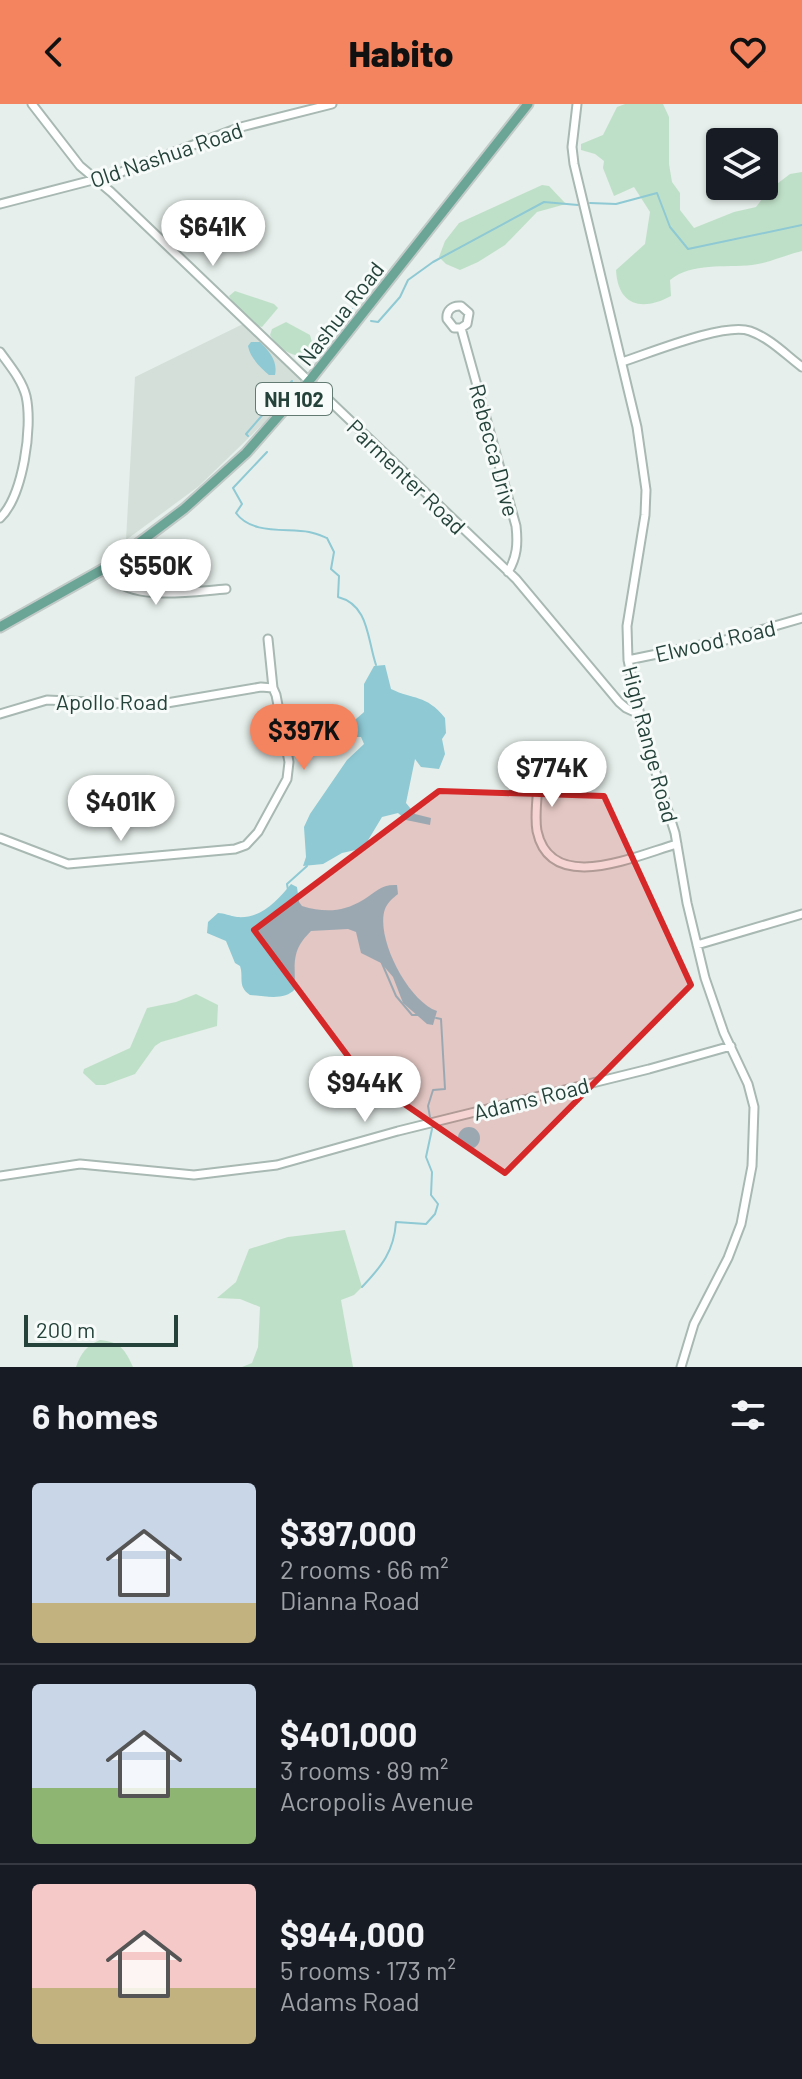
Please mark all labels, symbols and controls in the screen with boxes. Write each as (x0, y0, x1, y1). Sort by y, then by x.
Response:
icon: back (32, 30, 76, 74)
icon: heart (726, 30, 770, 74)
text: Habito (348, 31, 454, 74)
street label: Old Nashua Road (86, 116, 246, 192)
map controls (706, 128, 778, 200)
button: layers (706, 128, 778, 200)
pin: $641K (157, 200, 269, 268)
text: $641K (179, 210, 247, 241)
street label: Nashua Road (291, 256, 389, 370)
street label: Rebecca Drive (465, 381, 525, 519)
road number: NH 102 (256, 383, 332, 415)
street label: Parmenter Road (342, 413, 472, 539)
pin: $550K (100, 539, 212, 607)
text: $550K (119, 549, 193, 580)
street label: Elwood Road (652, 614, 778, 666)
street label: High Range Road (618, 663, 684, 825)
street label: Apollo Road (56, 688, 168, 714)
pin: $397K (248, 704, 360, 772)
text: $397K (268, 714, 340, 745)
pin: $774K (496, 741, 608, 809)
text: $774K (516, 751, 588, 782)
pin: $401K (65, 775, 177, 843)
text: $401K (86, 785, 156, 816)
pin: $944K (309, 1056, 421, 1124)
text: $944K (327, 1066, 403, 1097)
street label: Adams Road (471, 1071, 591, 1125)
scale bar (24, 1311, 178, 1347)
text: 200 m (36, 1316, 95, 1342)
icon: filters (726, 1393, 770, 1437)
text: 6 homes (32, 1395, 158, 1436)
text: $397,000 (280, 1512, 417, 1553)
icon: home (96, 1515, 192, 1611)
text: 2 rooms · 66 m² (280, 1553, 449, 1584)
text: Dianna Road (280, 1584, 420, 1615)
text: $401,000 (280, 1713, 417, 1754)
icon: home (96, 1716, 192, 1812)
text: 3 rooms · 89 m² (280, 1754, 448, 1785)
text: Acropolis Avenue (280, 1785, 474, 1816)
text: $944,000 (280, 1913, 425, 1954)
icon: home (96, 1916, 192, 2012)
text: 5 rooms · 173 m² (280, 1954, 456, 1985)
text: Adams Road (280, 1985, 420, 2016)

